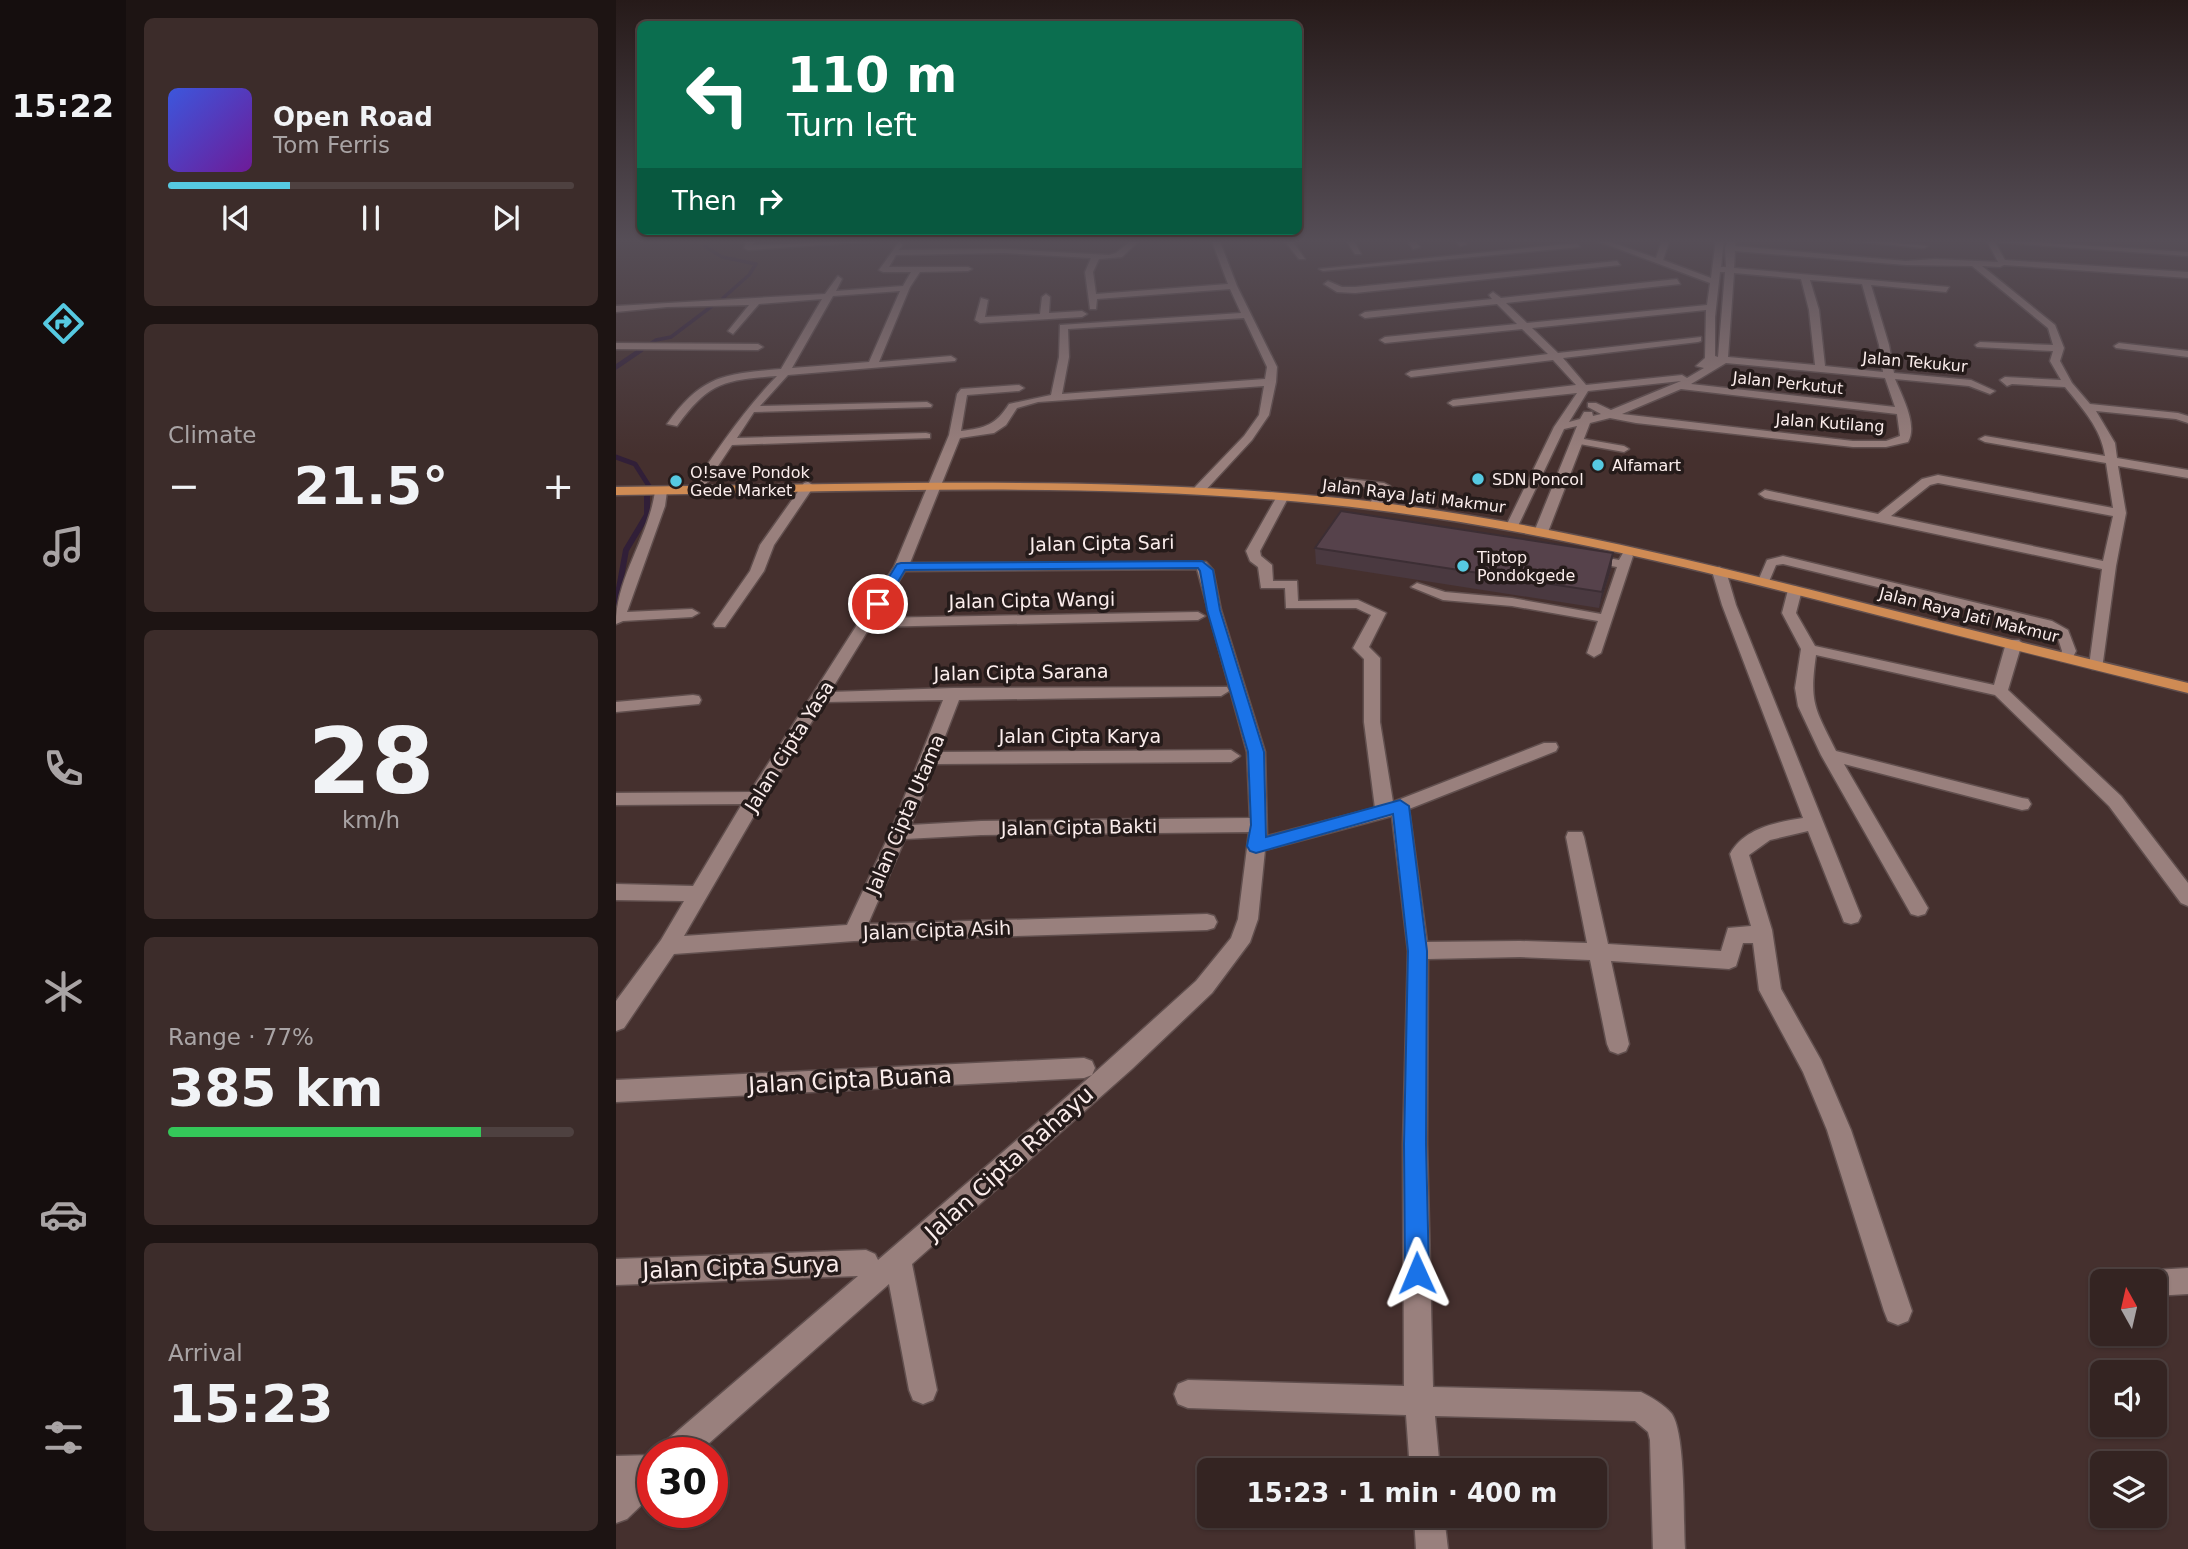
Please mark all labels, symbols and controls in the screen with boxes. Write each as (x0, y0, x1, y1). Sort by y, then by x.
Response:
text: 110 m (787, 47, 957, 104)
icon: left (672, 49, 763, 140)
text: 15:22 (12, 87, 114, 125)
text: Open Road (273, 102, 433, 132)
text: Turn left (787, 106, 917, 144)
text: Tom Ferris (273, 132, 390, 158)
icon: right (751, 182, 789, 220)
text: Then (672, 186, 737, 216)
icon: previous (217, 199, 255, 237)
icon: pause (352, 199, 390, 237)
icon: next (487, 199, 525, 237)
icon: directions (39, 299, 88, 348)
street label: Jalan Tekukur (1861, 348, 1969, 376)
street label: Jalan Perkutut (1731, 368, 1844, 398)
street label: Jalan Kutilang (1774, 410, 1885, 436)
text: Climate (168, 422, 257, 448)
text: 21.5° (294, 456, 448, 516)
place label: Alfamart (1612, 456, 1681, 475)
marker: Alfamart (1590, 457, 1606, 473)
place label: O!save Pondok Gede Market (690, 463, 811, 500)
text: − (168, 464, 200, 508)
text: + (542, 464, 574, 508)
place label: SDN Poncol (1492, 470, 1584, 489)
marker: SDN Poncol (1470, 471, 1486, 487)
marker: O!save Pondok Gede Market (668, 473, 684, 489)
street label: Jalan Raya Jati Makmur (1320, 475, 1507, 517)
icon: music (39, 522, 88, 571)
street label: Jalan Cipta Sari (1028, 531, 1175, 555)
place label: Tiptop Pondokgede (1476, 548, 1575, 585)
marker: Tiptop Pondokgede (1455, 558, 1471, 574)
pin (848, 574, 908, 634)
street label: Jalan Raya Jati Makmur (1876, 583, 2061, 647)
icon: arrive (859, 585, 897, 623)
street label: Jalan Cipta Wangi (948, 588, 1115, 612)
street label: Jalan Cipta Sarana (932, 659, 1109, 685)
street label: Jalan Cipta Yasa (739, 676, 838, 816)
text: 28 (308, 709, 434, 814)
street label: Jalan Cipta Karya (998, 725, 1161, 747)
street label: Jalan Cipta Utama (861, 731, 949, 898)
icon: phone (39, 744, 88, 793)
text: km/h (342, 807, 400, 833)
street label: Jalan Cipta Bakti (1000, 815, 1157, 839)
street label: Jalan Cipta Asih (862, 916, 1011, 944)
icon: climate (39, 967, 88, 1016)
text: Range · 77% (168, 1024, 314, 1050)
text: 385 km (168, 1058, 383, 1118)
street label: Jalan Cipta Buana (746, 1062, 952, 1098)
street label: Jalan Cipta Rahayu (918, 1081, 1098, 1247)
icon: car (39, 1190, 88, 1239)
position arrow (1380, 1236, 1454, 1310)
street label: Jalan Cipta Surya (640, 1251, 840, 1284)
north arrow (2090, 1269, 2166, 1346)
map controls (2090, 1269, 2167, 1528)
text: Arrival (168, 1340, 243, 1366)
button: sound (2090, 1360, 2167, 1437)
text: 15:23 (168, 1374, 334, 1434)
icon: filters (39, 1413, 88, 1462)
speed limit sign: 30 (637, 1437, 728, 1528)
button: layers (2090, 1451, 2167, 1528)
text: 15:23 · 1 min · 400 m (1247, 1478, 1557, 1508)

